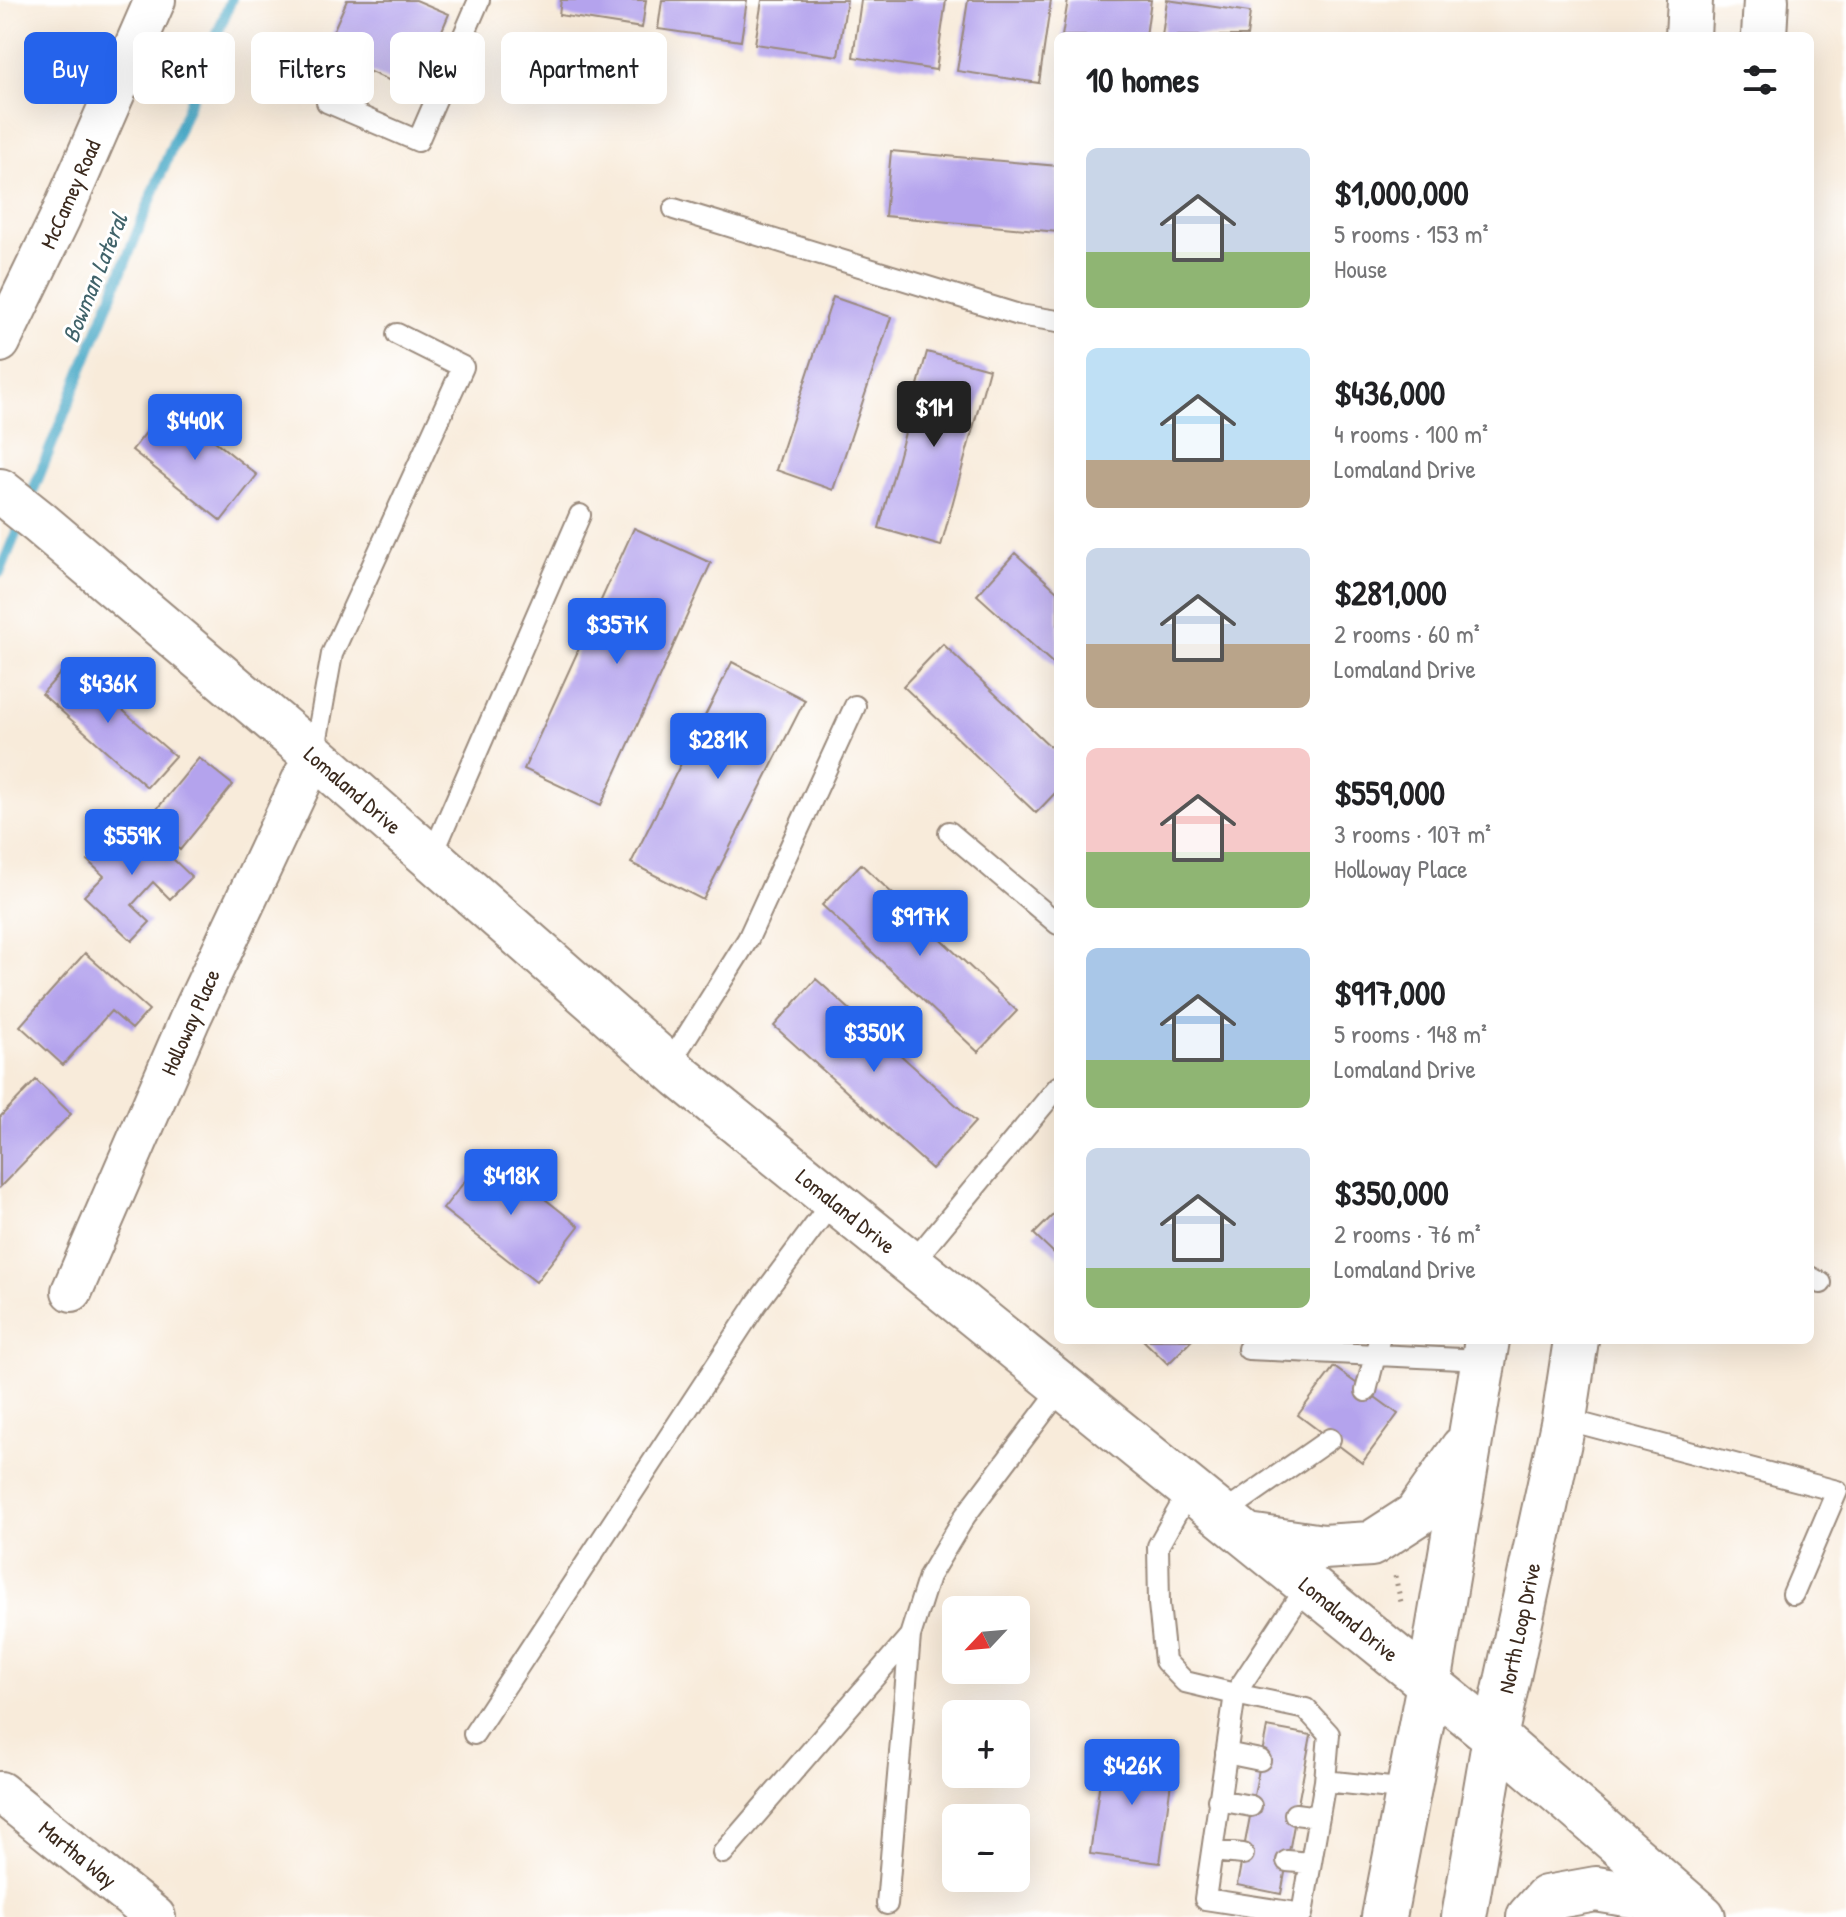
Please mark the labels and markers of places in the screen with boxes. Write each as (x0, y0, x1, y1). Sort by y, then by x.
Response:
pin: $1M (895, 381, 973, 449)
pin: $440K (139, 394, 251, 462)
pin: $357K (561, 598, 673, 666)
pin: $436K (52, 657, 164, 725)
pin: $281K (662, 713, 774, 781)
pin: $559K (76, 809, 188, 877)
pin: $917K (864, 890, 976, 958)
pin: $350K (818, 1006, 930, 1074)
pin: $418K (455, 1149, 567, 1217)
pin: $426K (1076, 1739, 1188, 1807)

